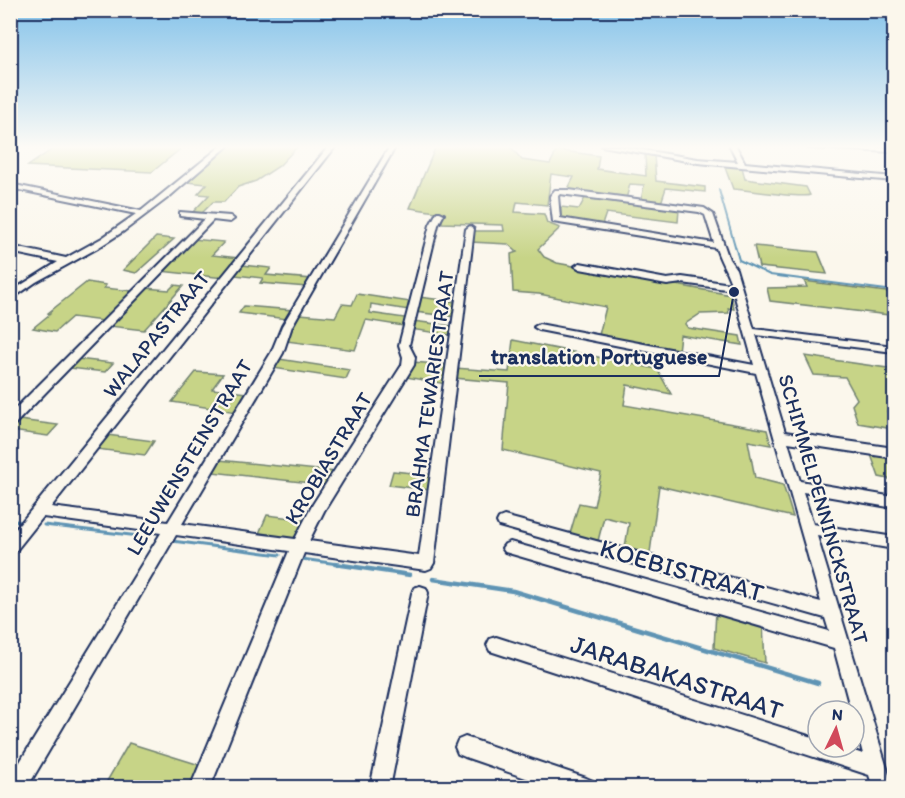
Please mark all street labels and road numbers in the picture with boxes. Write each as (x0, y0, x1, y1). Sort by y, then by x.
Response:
street label: WALAPASTRAAT (97, 265, 215, 403)
street label: BRAHMA TEWARIESTRAAT (399, 269, 459, 519)
street label: LEEUWENSTEINSTRAAT (121, 354, 258, 560)
street label: SCHIMMELPENNINCKSTRAAT (773, 371, 875, 647)
street label: KROBIASTRAAT (279, 387, 377, 529)
street label: KOEBISTRAAT (596, 531, 768, 609)
street label: JARABAKASTRAAT (567, 628, 788, 727)

